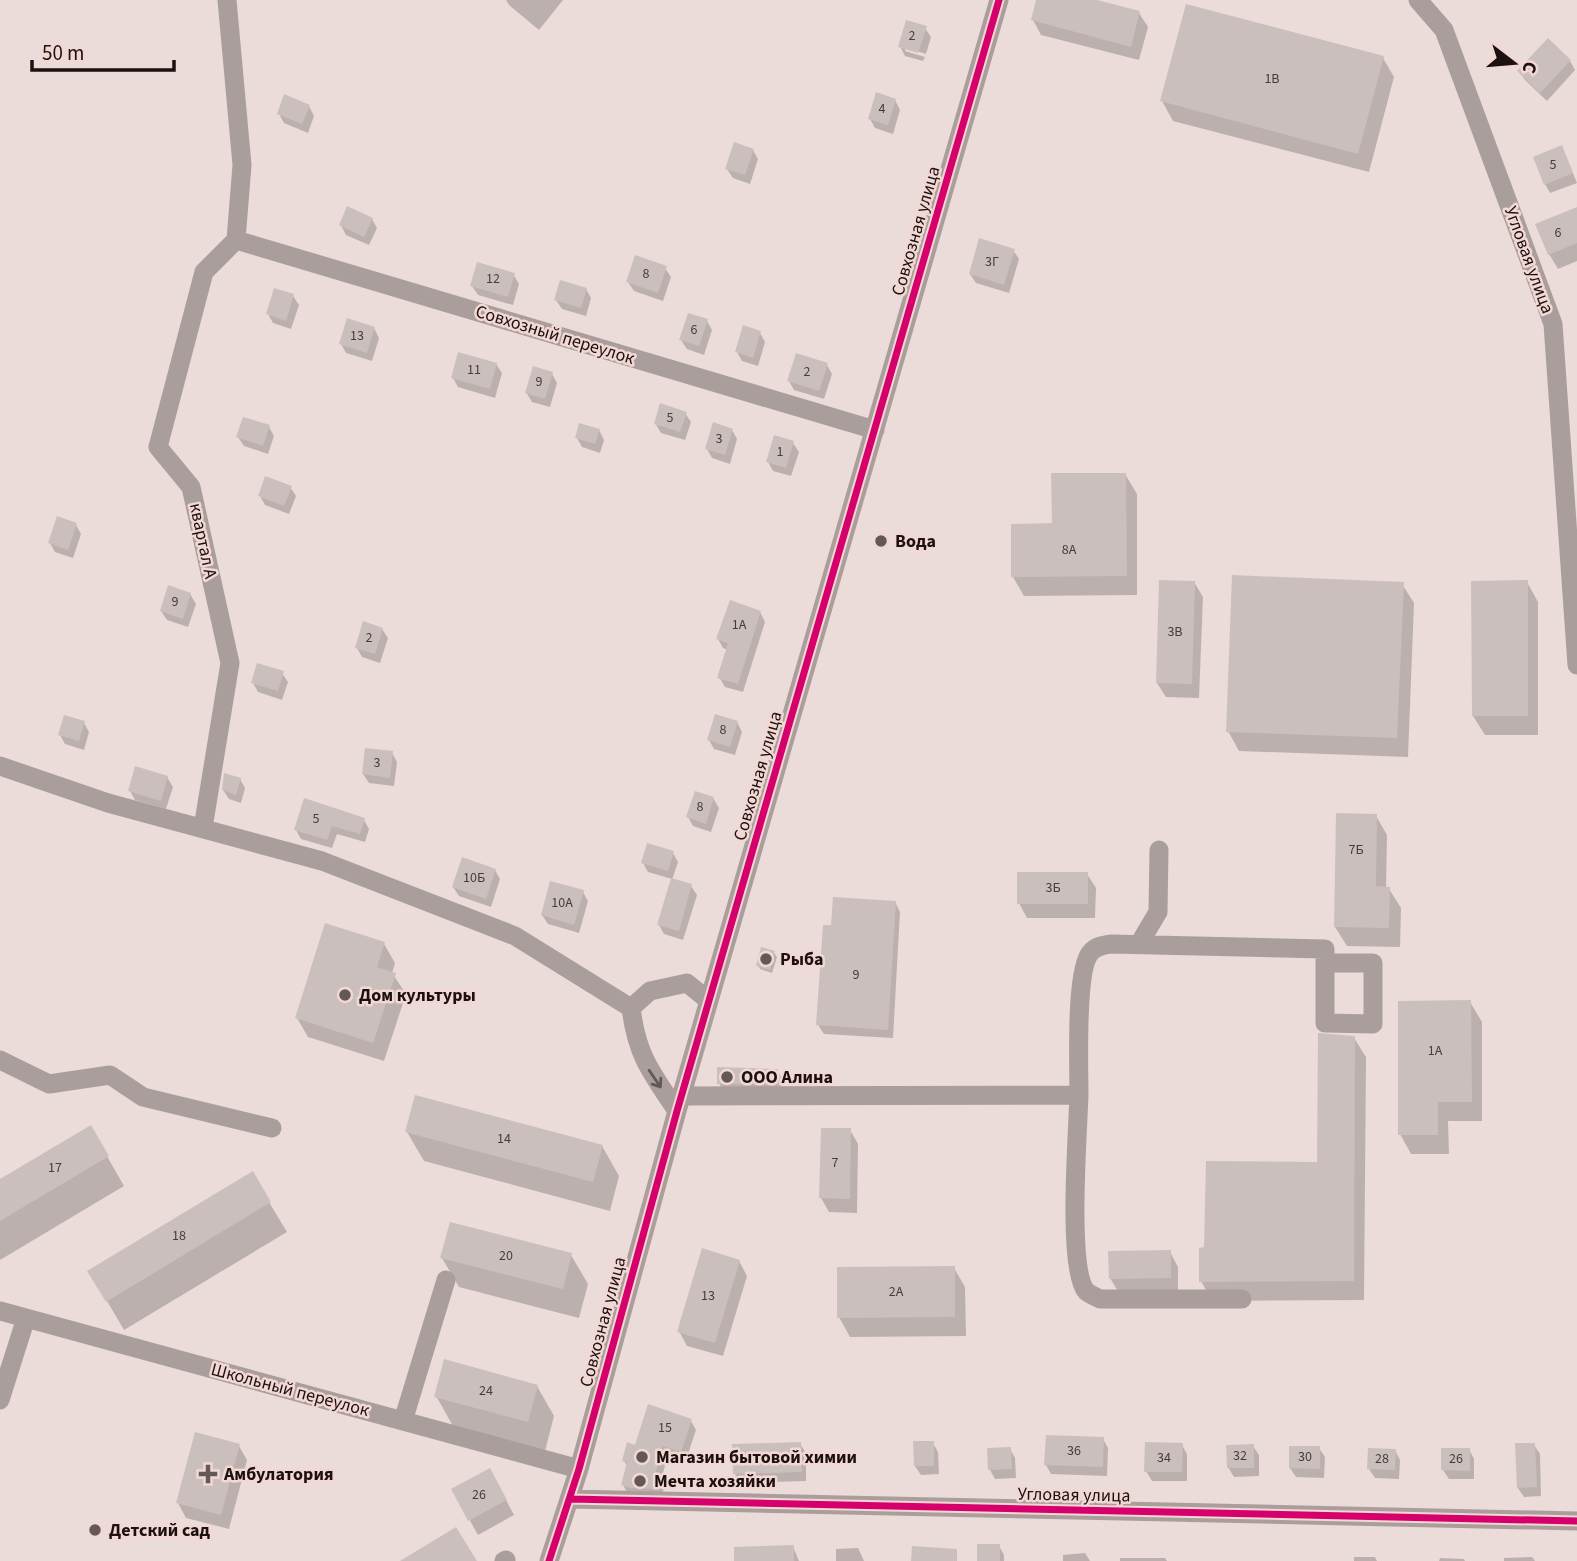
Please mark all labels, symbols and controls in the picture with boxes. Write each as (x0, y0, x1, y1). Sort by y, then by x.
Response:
house number: 2 (909, 26, 916, 46)
scale bar (32, 28, 173, 72)
north arrow (1479, 28, 1549, 98)
text: 50 m (42, 38, 84, 68)
text: С (1514, 58, 1543, 76)
house number: 1В (1264, 69, 1280, 89)
house number: 4 (879, 99, 886, 119)
house number: 5 (1550, 155, 1557, 175)
street label: Совхозная улица (886, 163, 946, 299)
street label: Угловая улица (1498, 203, 1560, 317)
house number: 6 (1555, 223, 1562, 243)
house number: 3Г (985, 252, 999, 272)
house number: 8 (643, 264, 650, 284)
house number: 12 (486, 269, 500, 289)
street label: Совхозный переулок (472, 299, 638, 371)
house number: 6 (691, 320, 698, 340)
house number: 13 (350, 326, 364, 346)
house number: 11 (467, 360, 481, 380)
house number: 2 (804, 362, 811, 382)
house number: 9 (536, 372, 543, 392)
house number: 5 (667, 408, 674, 428)
house number: 3 (716, 429, 723, 449)
house number: 1 (777, 442, 784, 462)
street label: квартал А (183, 501, 223, 581)
place label: Вода (895, 529, 936, 554)
marker: Вода (873, 533, 889, 549)
house number: 8А (1062, 540, 1077, 560)
house number: 9 (172, 592, 179, 612)
house number: 1А (732, 615, 747, 635)
house number: 3В (1167, 622, 1183, 642)
house number: 2 (366, 628, 373, 648)
street label: Совхозная улица (728, 708, 788, 844)
house number: 8 (720, 720, 727, 740)
house number: 3 (374, 753, 381, 773)
house number: 8 (697, 797, 704, 817)
house number: 5 (313, 809, 320, 829)
house number: 7Б (1348, 840, 1364, 860)
house number: 10Б (463, 868, 485, 888)
house number: 3Б (1045, 878, 1061, 898)
house number: 10А (551, 893, 573, 913)
place label: Рыба (780, 947, 823, 972)
marker: Рыба (758, 951, 774, 967)
house number: 9 (853, 965, 860, 985)
place label: Дом культуры (359, 983, 476, 1008)
marker: Дом культуры (337, 987, 353, 1003)
house number: 1А (1428, 1041, 1443, 1061)
place label: ООО Алина (741, 1065, 833, 1090)
one-way arrow (648, 1069, 663, 1088)
marker: ООО Алина (719, 1069, 735, 1085)
house number: 14 (497, 1129, 511, 1149)
house number: 7 (832, 1153, 839, 1173)
house number: 17 (48, 1158, 62, 1178)
house number: 18 (172, 1226, 186, 1246)
house number: 20 (499, 1246, 513, 1266)
street label: Совхозная улица (574, 1254, 632, 1390)
house number: 2А (889, 1282, 904, 1302)
house number: 13 (701, 1286, 715, 1306)
street label: Школьный переулок (208, 1357, 372, 1423)
house number: 24 (479, 1381, 493, 1401)
house number: 15 (658, 1418, 672, 1438)
house number: 36 (1067, 1441, 1081, 1461)
place label: Магазин бытовой химии (656, 1445, 857, 1470)
house number: 32 (1233, 1446, 1247, 1466)
house number: 30 (1298, 1447, 1312, 1467)
house number: 34 (1157, 1448, 1171, 1468)
marker: Магазин бытовой химии (634, 1449, 650, 1465)
house number: 28 (1375, 1449, 1389, 1469)
house number: 26 (1449, 1449, 1463, 1469)
place label: Амбулатория (223, 1462, 334, 1487)
marker: Амбулатория (198, 1464, 218, 1484)
place label: Мечта хозяйки (654, 1469, 776, 1494)
marker: Мечта хозяйки (632, 1473, 648, 1489)
street label: Угловая улица (1017, 1482, 1131, 1508)
house number: 26 (472, 1485, 486, 1505)
place label: Детский сад (109, 1518, 211, 1543)
marker: Детский сад (87, 1522, 103, 1538)

